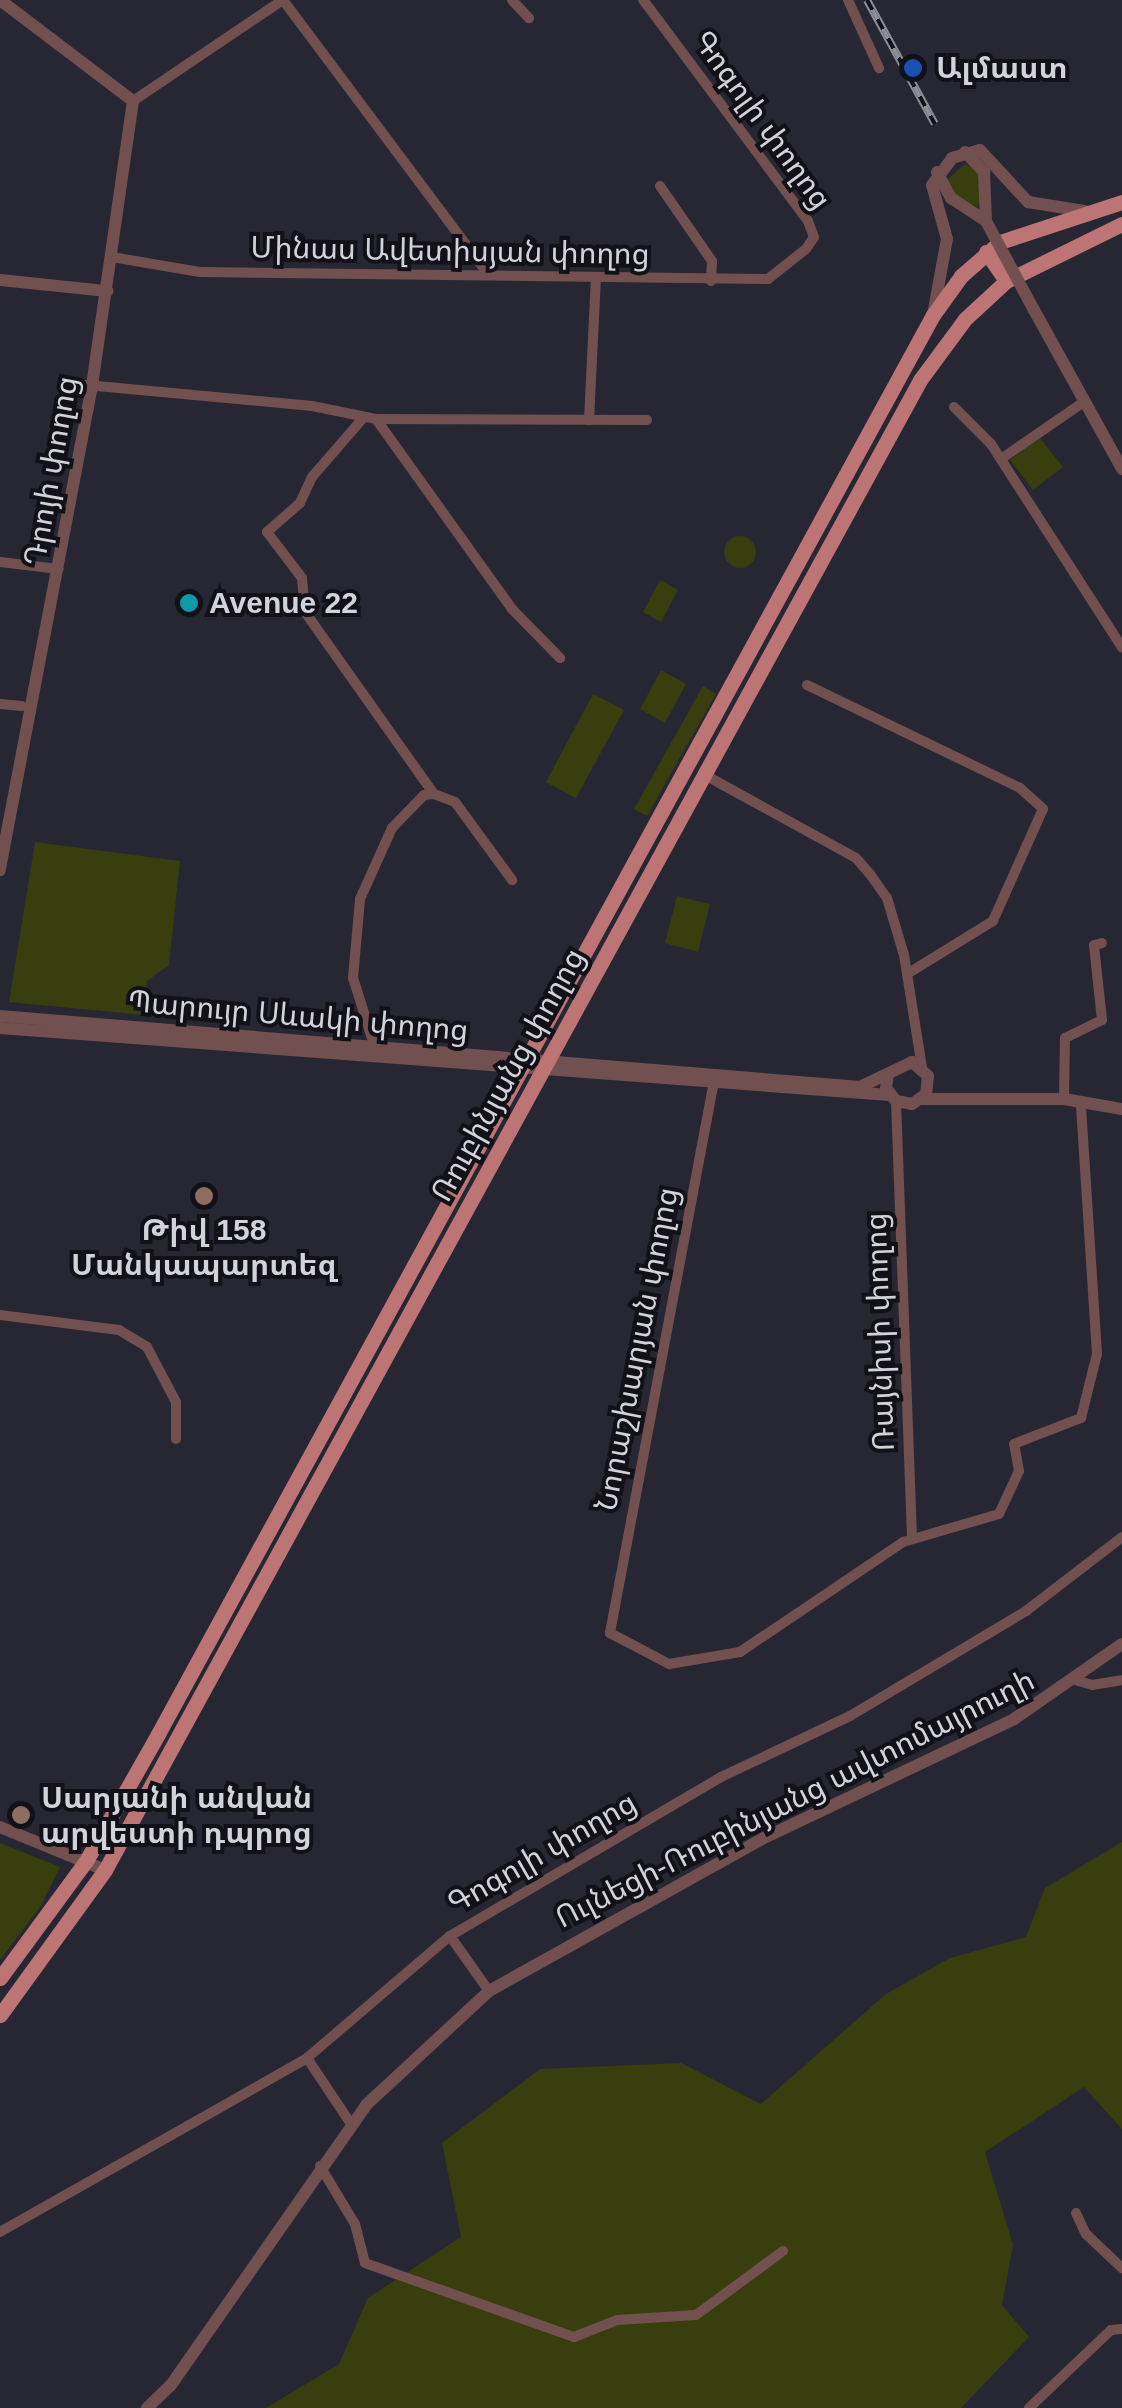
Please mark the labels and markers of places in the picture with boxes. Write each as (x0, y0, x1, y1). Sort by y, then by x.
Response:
place label: Ալմաստ (936, 50, 1068, 86)
marker: Ալմաստ (900, 55, 926, 81)
place label: Avenue 22 (209, 585, 358, 621)
marker: Avenue 22 (178, 592, 200, 614)
marker: Թիվ 158 Մանկապարտեզ (193, 1185, 215, 1207)
place label: Թիվ 158 Մանկապարտեզ (71, 1212, 337, 1282)
place label: Սարյանի անվան արվեստի դպրոց (41, 1780, 312, 1850)
marker: Սարյանի անվան արվեստի դպրոց (10, 1804, 32, 1826)

